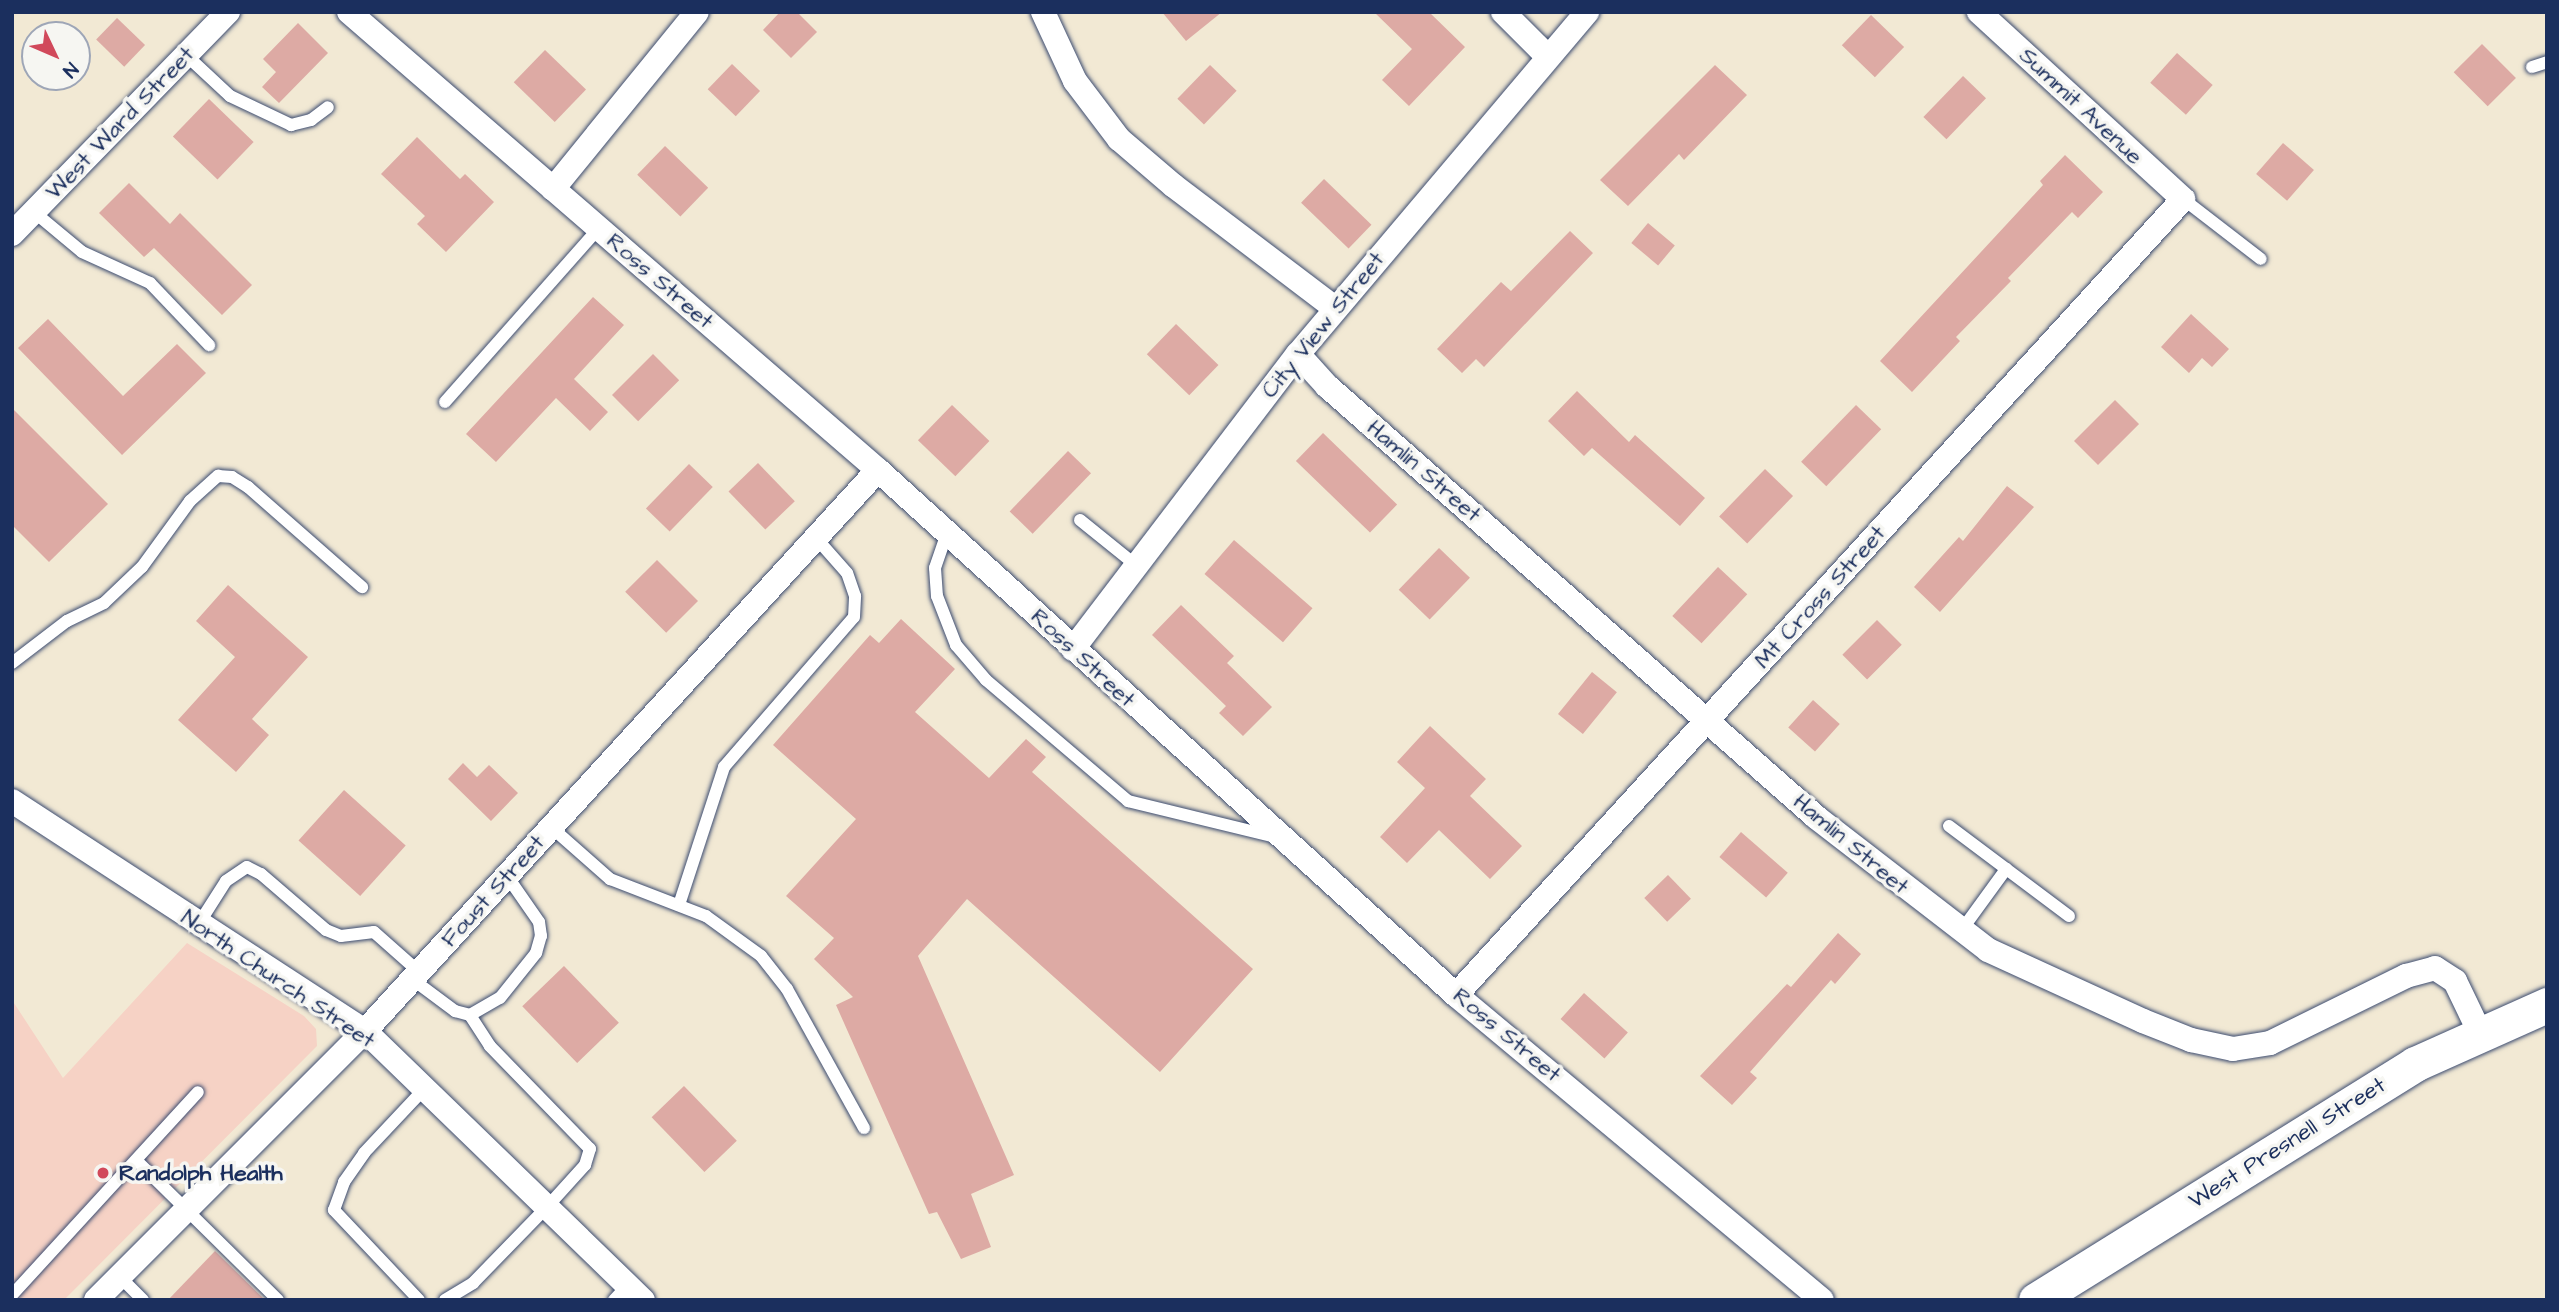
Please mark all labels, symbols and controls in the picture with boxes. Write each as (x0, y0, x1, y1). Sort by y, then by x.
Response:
north arrow (21, 21, 91, 91)
street label: West Ward Street (40, 41, 200, 205)
street label: Summit Avenue (2013, 42, 2149, 170)
text: N (56, 56, 84, 83)
street label: Ross Street (601, 227, 719, 335)
street label: City View Street (1256, 246, 1390, 404)
street label: Hamlin Street (1361, 414, 1487, 528)
street label: Mt Cross Street (1749, 520, 1891, 674)
street label: Ross Street (1025, 603, 1141, 713)
street label: Hamlin Street (1788, 788, 1914, 900)
street label: Foust Street (435, 829, 551, 953)
street label: North Church Street (176, 904, 380, 1054)
street label: Ross Street (1447, 982, 1567, 1088)
street label: West Presnell Street (2184, 1071, 2390, 1215)
place label: Randolph Health (119, 1159, 283, 1187)
marker: Randolph Health (93, 1163, 113, 1183)

